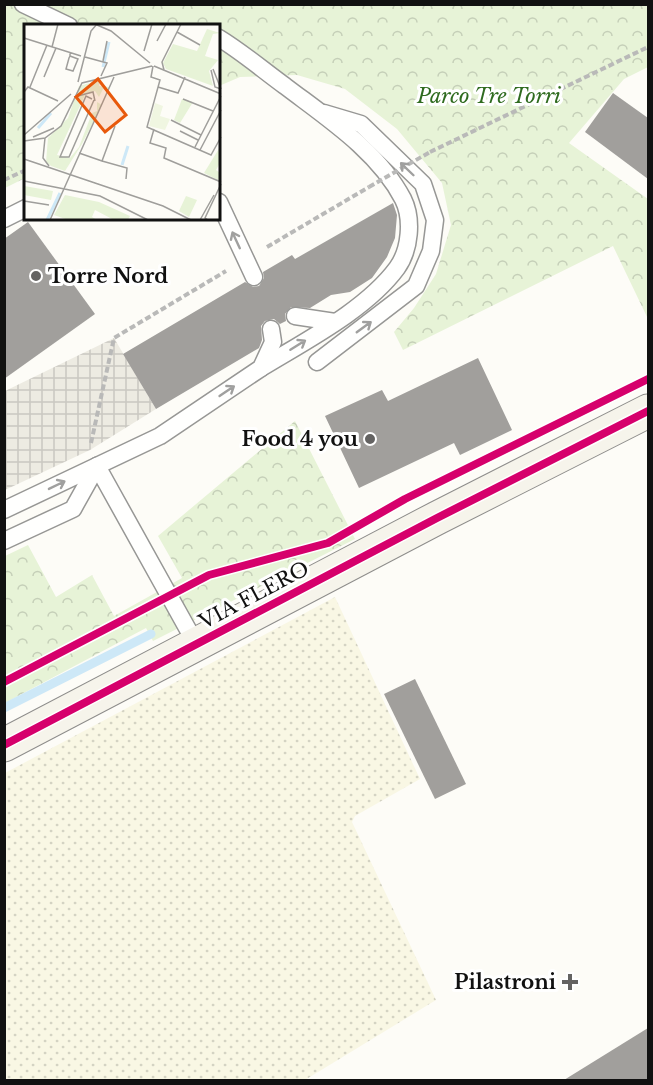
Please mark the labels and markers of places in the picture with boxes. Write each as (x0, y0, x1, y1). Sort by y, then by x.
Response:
place label: Torre Nord (48, 264, 168, 288)
marker: Torre Nord (29, 269, 43, 283)
place label: Food 4 you (241, 427, 358, 451)
marker: Food 4 you (363, 432, 377, 446)
place label: Pilastroni (454, 970, 556, 994)
marker: Pilastroni (561, 973, 579, 991)

